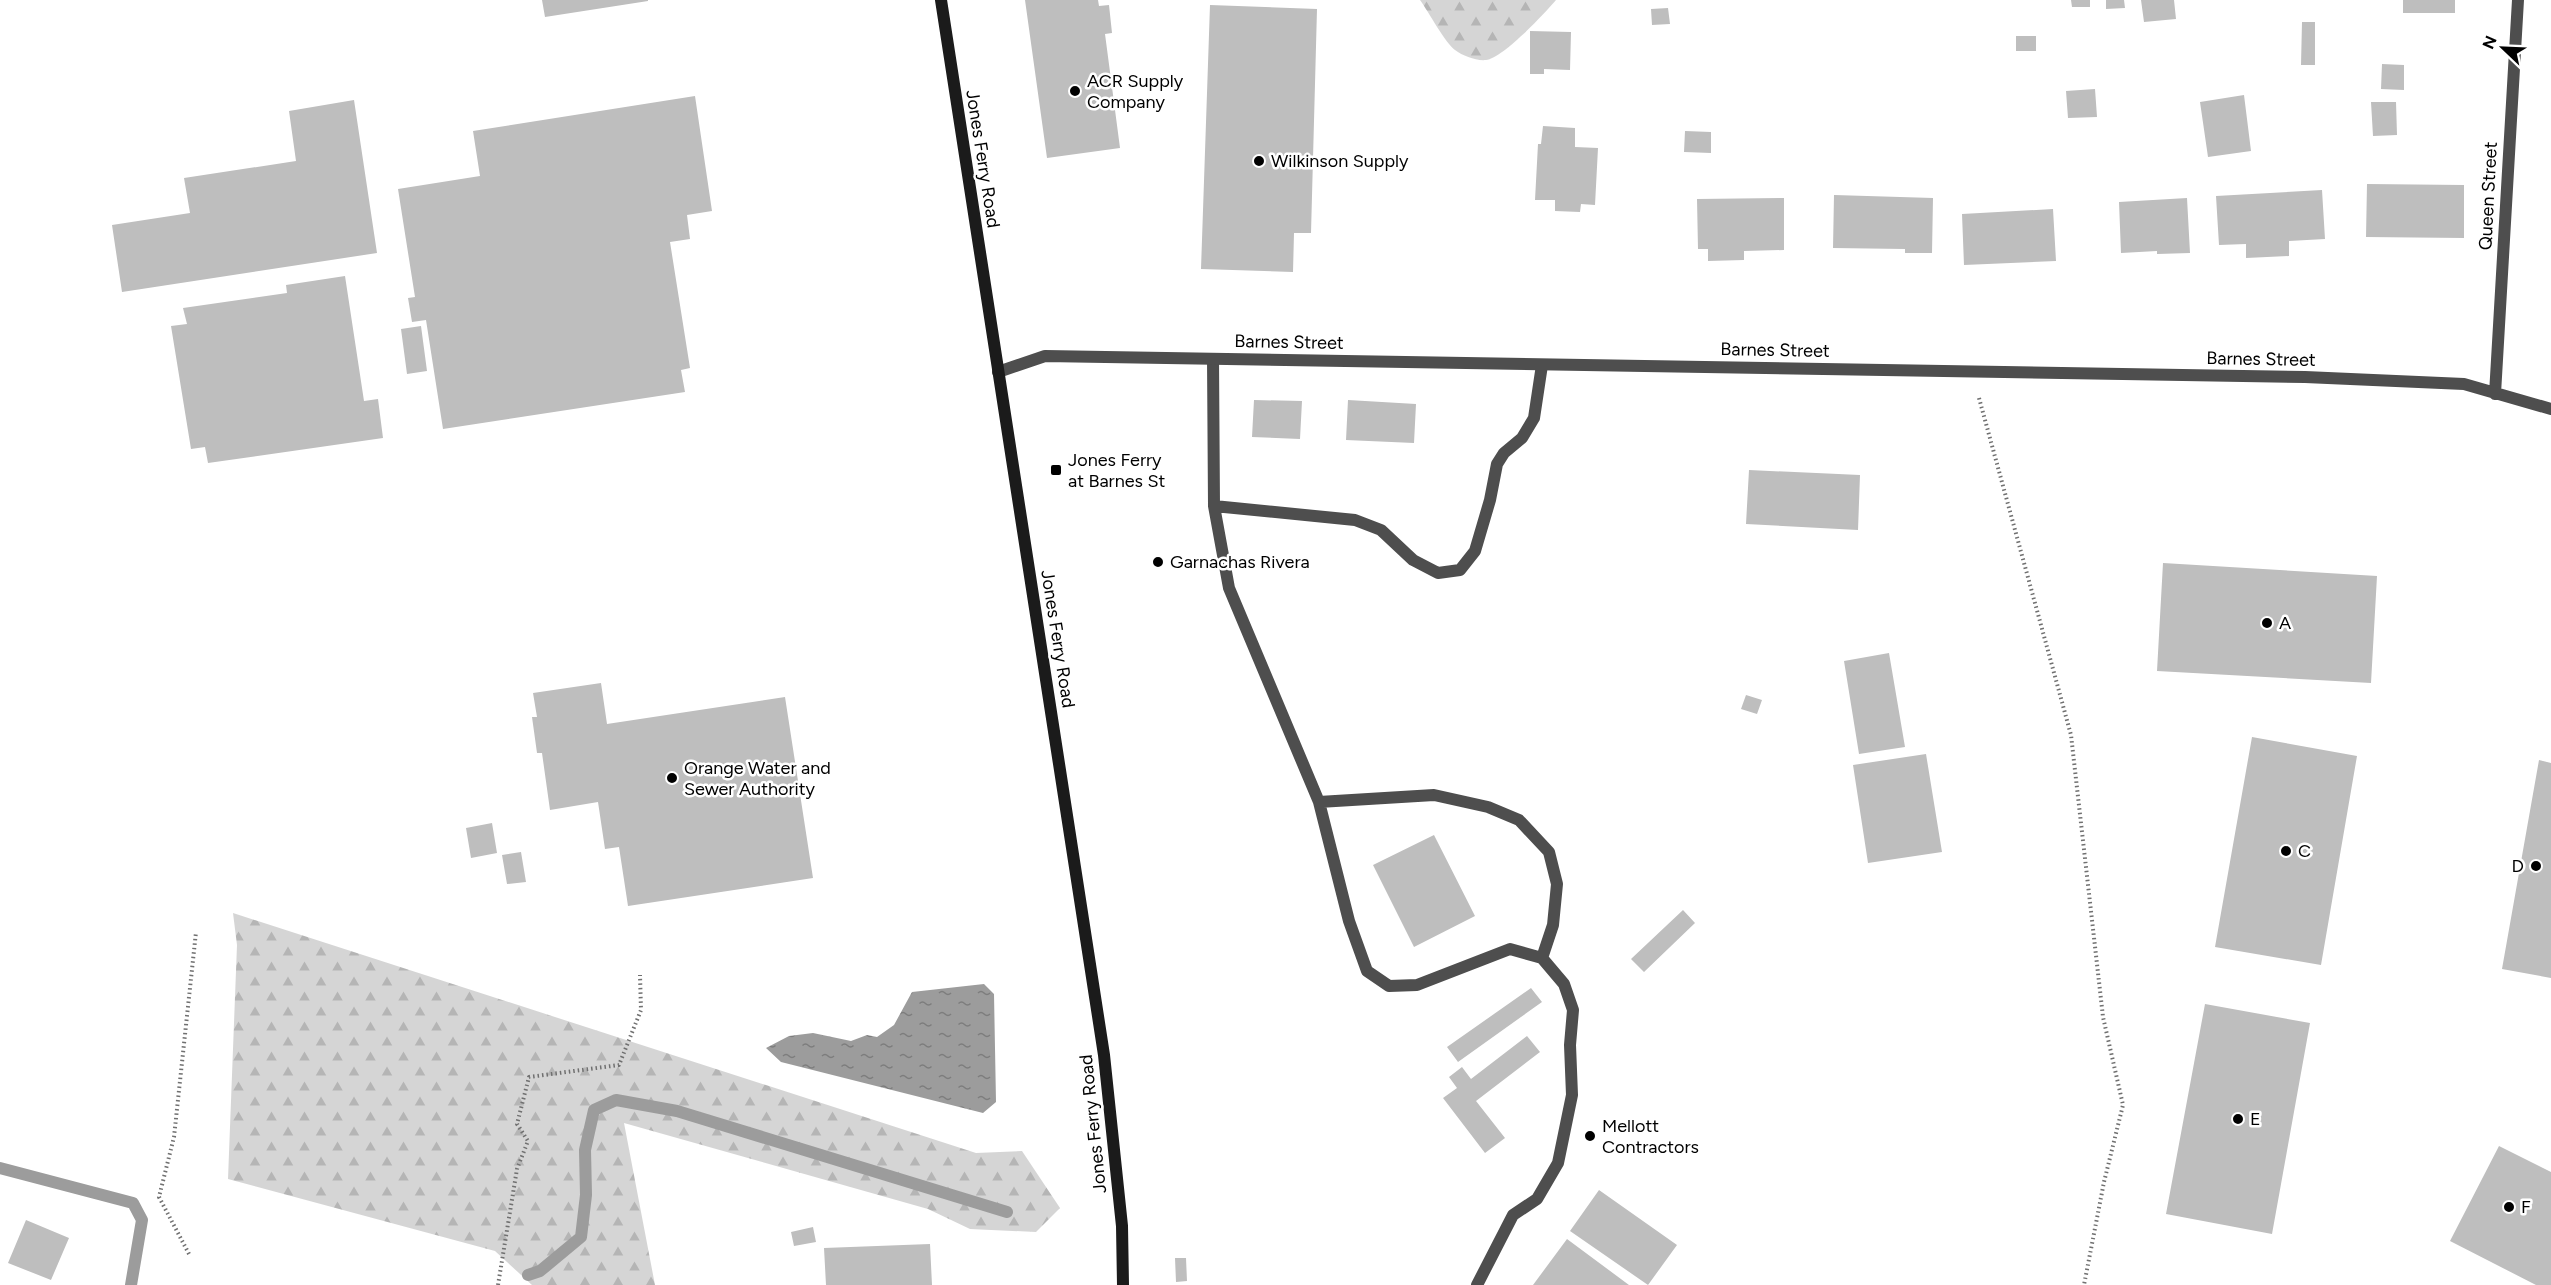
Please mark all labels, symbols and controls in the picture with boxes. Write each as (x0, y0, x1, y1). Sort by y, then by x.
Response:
north arrow (2473, 18, 2533, 78)
text: N (2478, 33, 2501, 52)
place label: ACR Supply Company (1087, 70, 1184, 113)
marker: ACR Supply Company (1068, 84, 1082, 98)
street label: Jones Ferry Road (961, 88, 1005, 230)
street label: Queen Street (2474, 141, 2502, 251)
place label: Wilkinson Supply (1271, 150, 1409, 172)
marker: Wilkinson Supply (1252, 154, 1266, 168)
street label: Barnes Street (1234, 330, 1344, 354)
street label: Barnes Street (1720, 338, 1830, 362)
street label: Barnes Street (2206, 347, 2316, 371)
place label: Jones Ferry at Barnes St (1068, 449, 1165, 492)
marker: Jones Ferry at Barnes St (1049, 463, 1063, 477)
place label: Garnachas Rivera (1170, 551, 1310, 573)
marker: Garnachas Rivera (1151, 555, 1165, 569)
street label: Jones Ferry Road (1036, 568, 1080, 710)
place label: A (2279, 612, 2291, 634)
marker: A (2260, 616, 2274, 630)
place label: Orange Water and Sewer Authority (684, 757, 831, 800)
marker: Orange Water and Sewer Authority (665, 771, 679, 785)
place label: C (2298, 840, 2311, 862)
marker: C (2279, 844, 2293, 858)
place label: D (2512, 855, 2524, 877)
marker: D (2529, 859, 2543, 873)
street label: Jones Ferry Road (1075, 1054, 1111, 1194)
place label: E (2250, 1108, 2261, 1130)
marker: E (2231, 1112, 2245, 1126)
place label: Mellott Contractors (1602, 1115, 1699, 1158)
marker: Mellott Contractors (1583, 1129, 1597, 1143)
place label: F (2521, 1196, 2531, 1218)
marker: F (2502, 1200, 2516, 1214)

